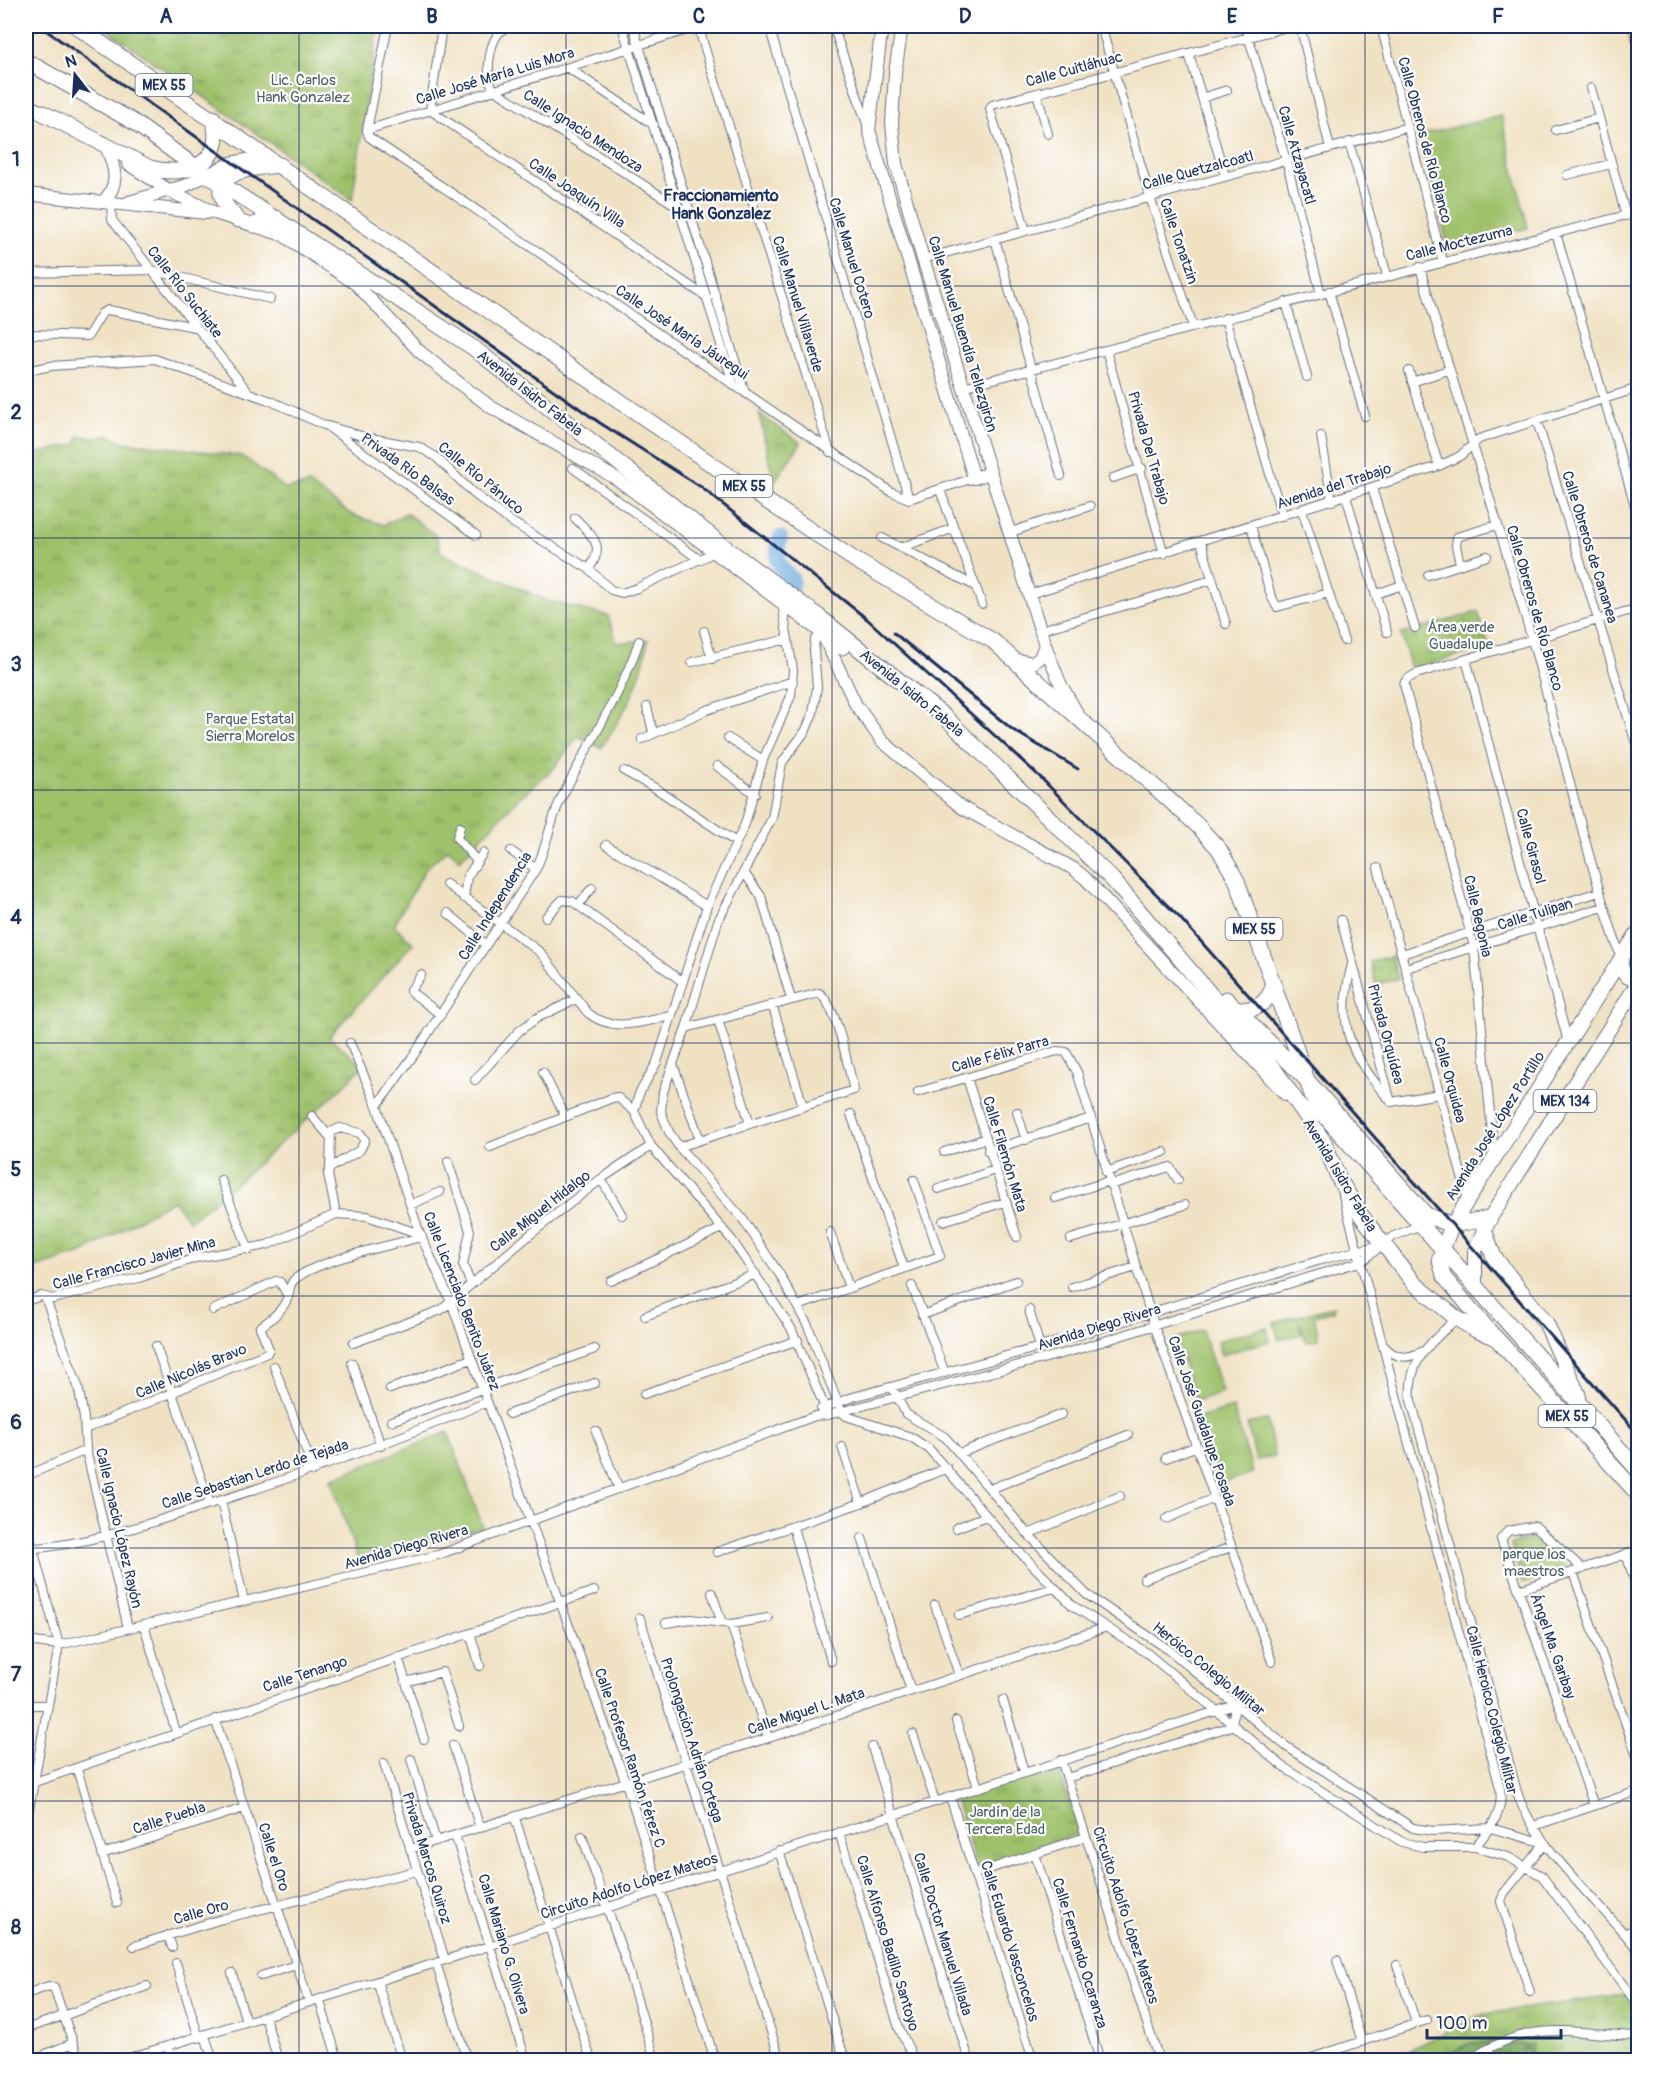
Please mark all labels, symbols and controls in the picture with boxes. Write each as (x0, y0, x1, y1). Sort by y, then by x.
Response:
text: A (160, 4, 173, 29)
text: B (426, 4, 438, 29)
text: C (693, 4, 705, 29)
text: D (959, 4, 972, 29)
text: E (1227, 4, 1238, 29)
text: F (1492, 4, 1504, 29)
street label: Calle José María Luis Mora (414, 43, 577, 110)
north arrow (45, 45, 105, 105)
street label: Calle Cuitláhuac (1024, 47, 1125, 92)
text: N (63, 50, 79, 73)
street label: Calle Obreros de Río Blanco (1393, 55, 1456, 225)
park label: Lic. Carlos Hank Gonzalez (256, 71, 350, 107)
road number: MEX 55 (136, 74, 192, 96)
street label: Calle Ignacio Mendoza (519, 86, 646, 177)
street label: Calle Atzayacatl (1273, 104, 1320, 207)
text: 1 (12, 147, 20, 172)
street label: Calle Quetzalcoatl (1140, 147, 1256, 194)
street label: Calle Joaquín Villa (525, 154, 629, 233)
district label: Fraccionamiento Hank Gonzalez (663, 186, 779, 224)
street label: Calle Manuel Cotero (824, 195, 879, 321)
street label: Calle Tonatzin (1155, 196, 1202, 287)
street label: Calle Moctezuma (1404, 221, 1514, 266)
street label: Calle Manuel Villaverde (768, 234, 827, 375)
street label: Calle Manuel Buendía Tellezgirón (924, 234, 1001, 435)
street label: Calle Río Suchiate (143, 242, 227, 343)
street label: Calle José María Jáuregui (611, 281, 752, 384)
street label: Avenida Isidro Fabela (473, 346, 586, 441)
street label: Privada Del Trabajo (1123, 389, 1174, 507)
text: 2 (10, 400, 22, 425)
street label: Privada Río Balsas (357, 429, 459, 510)
street label: Calle Río Pánuco (434, 438, 528, 519)
street label: Avenida del Trabajo (1275, 459, 1394, 514)
street label: Calle Obreros de Cananea (1557, 469, 1622, 626)
road number: MEX 55 (716, 475, 772, 497)
street label: Calle Obreros de Río Blanco (1502, 523, 1567, 693)
park label: Área verde Guadalupe (1428, 618, 1495, 654)
street label: Avenida Isidro Fabela (856, 645, 968, 741)
text: 3 (10, 652, 22, 677)
park label: Parque Estatal Sierra Morelos (205, 710, 295, 746)
street label: Calle Girasol (1511, 806, 1550, 886)
street label: Calle Independencia (454, 848, 537, 964)
street label: Calle Begonia (1459, 873, 1496, 959)
street label: Calle Tulipan (1495, 894, 1575, 935)
text: 4 (10, 905, 22, 930)
road number: MEX 55 (1226, 918, 1282, 940)
street label: Privada Orquídea (1363, 982, 1408, 1086)
street label: Calle Félix Parra (949, 1032, 1051, 1077)
street label: Calle Orquidea (1429, 1035, 1470, 1125)
street label: Avenida José López Portillo (1442, 1048, 1549, 1204)
road number: MEX 134 (1534, 1090, 1596, 1112)
street label: Calle Filemón Mata (978, 1094, 1031, 1214)
street label: Avenida Isidro Fabela (1298, 1115, 1381, 1236)
text: 5 (11, 1157, 22, 1182)
street label: Calle Miguel Hidalgo (486, 1166, 594, 1257)
street label: Calle Licenciado Benito Juárez (419, 1209, 505, 1393)
street label: Calle Francisco Javier Mina (51, 1233, 218, 1294)
street label: Avenida Diego Rivera (1035, 1300, 1163, 1355)
street label: Calle José Guadalupe Posada (1163, 1333, 1240, 1509)
street label: Calle Nicolás Bravo (133, 1340, 250, 1403)
road number: MEX 55 (1538, 1405, 1596, 1427)
text: 6 (10, 1410, 22, 1435)
street label: Calle Sebastian Lerdo de Tejada (159, 1435, 351, 1514)
street label: Calle Ignacio López Rayón (91, 1446, 146, 1610)
street label: Avenida Diego Rivera (342, 1521, 470, 1574)
park label: parque los maestros (1503, 1545, 1566, 1581)
street label: Ángel Ma. Garibay (1526, 1591, 1580, 1702)
street label: Heróico Colegio Militar (1149, 1618, 1269, 1721)
street label: Calle Heroico Colegio Militar (1461, 1624, 1522, 1797)
street label: Calle Tenango (261, 1652, 350, 1697)
street label: Prolongación Adrián Ortega (656, 1655, 727, 1825)
text: 7 (11, 1662, 22, 1687)
street label: Calle Profesor Ramón Pérez C (590, 1666, 669, 1851)
street label: Calle Miguel L. Mata (745, 1684, 867, 1739)
street label: Privada Marcos Quiroz (397, 1790, 456, 1927)
street label: Calle Puebla (130, 1798, 208, 1839)
park label: Jardín de la Tercera Edad (965, 1803, 1045, 1839)
street label: Calle el Oro (254, 1821, 294, 1894)
street label: Circuito Adolfo López Mateos (1088, 1824, 1163, 2006)
street label: Circuito Adolfo López Mateos (538, 1849, 720, 1924)
street label: Calle Doctor Manuel Villada (909, 1850, 976, 2018)
street label: Calle Alfonso Badillo Santoyo (852, 1853, 923, 2033)
street label: Calle Eduardo Vasconcelos (976, 1858, 1043, 2024)
street label: Calle Mariano G. Olivera (473, 1872, 534, 2017)
street label: Calle Fernando Ocaranza (1048, 1876, 1111, 2031)
street label: Calle Oro (171, 1896, 231, 1929)
text: 8 (11, 1915, 21, 1940)
scale bar (1427, 2002, 1560, 2040)
text: 100 m (1436, 2012, 1488, 2035)

